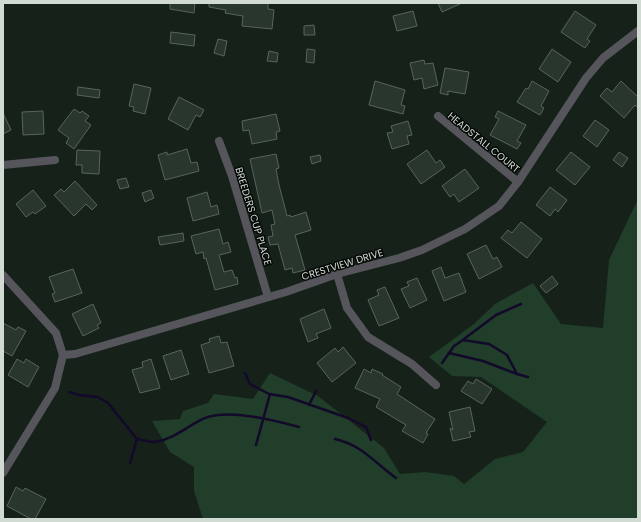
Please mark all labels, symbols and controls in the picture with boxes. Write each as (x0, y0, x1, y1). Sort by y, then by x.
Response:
street label: HEADSTALL COURT (444, 109, 523, 177)
street label: BREEDERS CUP PLACE (231, 165, 276, 267)
street label: CRESTVIEW DRIVE (300, 245, 385, 284)

